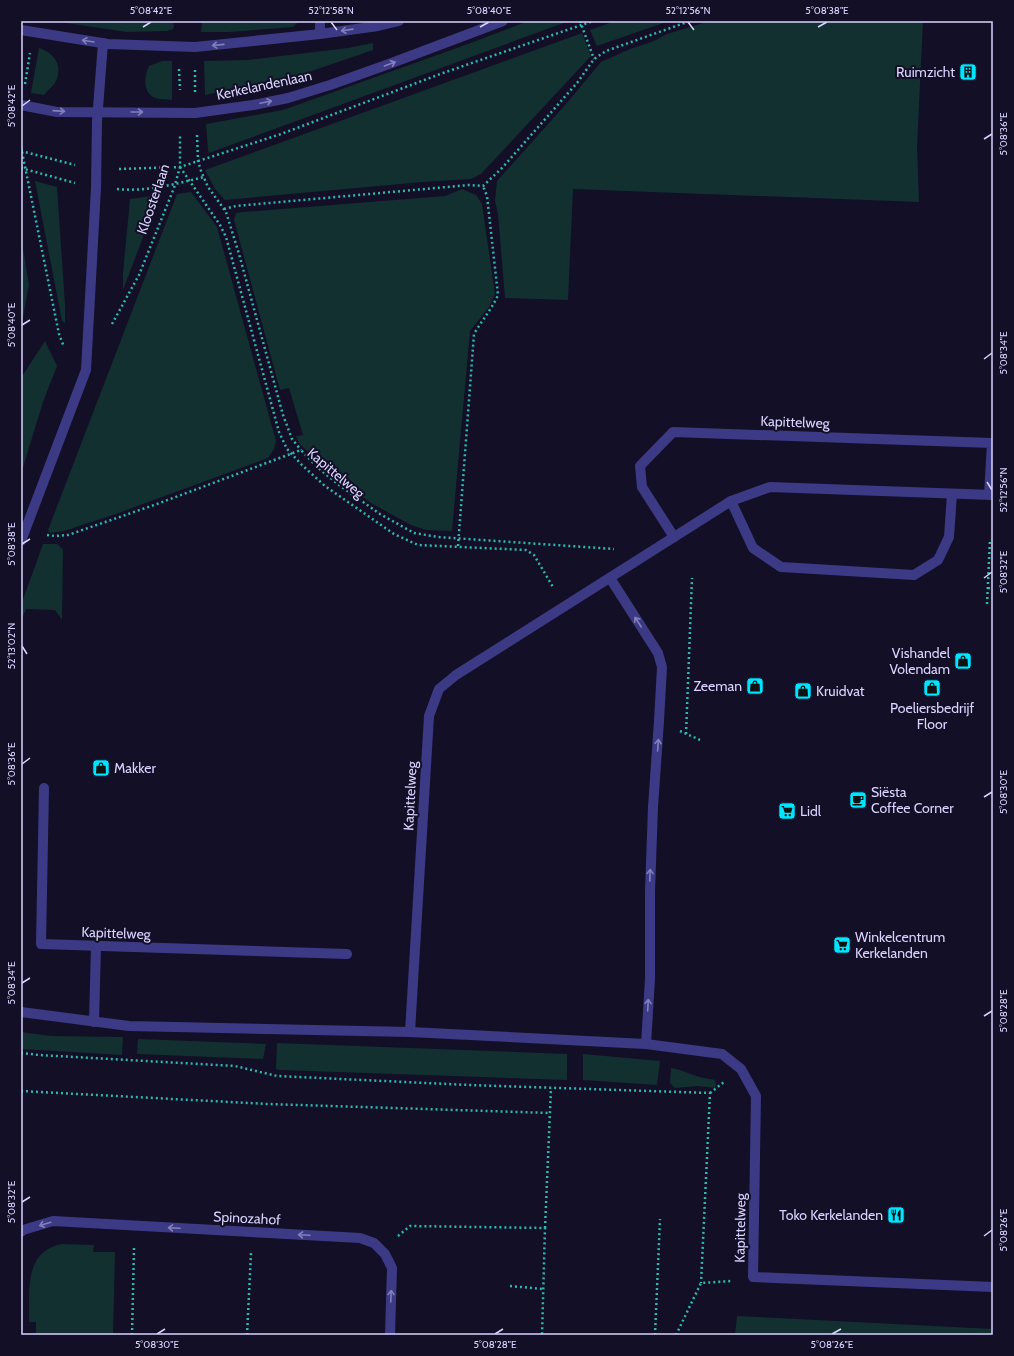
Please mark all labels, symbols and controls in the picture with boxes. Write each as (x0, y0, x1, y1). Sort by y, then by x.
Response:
text: 5°08'42"E (130, 4, 173, 17)
text: 52°12'58"N (308, 4, 354, 17)
text: 5°08'40"E (467, 4, 512, 17)
text: 52°12'56"N (665, 4, 711, 17)
text: 5°08'38"E (805, 4, 849, 17)
one-way arrow (341, 26, 354, 34)
one-way arrow (82, 37, 95, 45)
one-way arrow (212, 41, 225, 49)
one-way arrow (383, 59, 395, 67)
building icon: Ruimzicht (958, 62, 978, 82)
place label: Ruimzicht (896, 63, 955, 81)
street label: Kerkelandenlaan (215, 66, 314, 104)
text: 5°08'42"E (5, 84, 18, 127)
one-way arrow (259, 98, 272, 106)
one-way arrow (52, 108, 65, 115)
one-way arrow (130, 108, 143, 116)
text: 5°08'36"E (997, 112, 1010, 155)
street label: Kloosterlaan (133, 161, 173, 237)
text: 5°08'40"E (5, 302, 18, 347)
text: 5°08'34"E (997, 331, 1010, 374)
street label: Kapittelweg (760, 412, 831, 432)
street label: Kapittelweg (304, 444, 369, 503)
text: 52°12'56"N (997, 467, 1010, 513)
text: 5°08'38"E (5, 522, 18, 566)
text: 5°08'32"E (997, 550, 1010, 593)
one-way arrow (634, 617, 642, 628)
text: 52°13'02"N (5, 623, 18, 669)
place label: Vishandel Volendam (890, 644, 951, 678)
shop icon: Vishandel Volendam (953, 651, 973, 671)
shop icon: Zeeman (745, 676, 765, 696)
place label: Zeeman (694, 677, 742, 695)
shop icon: Poeliersbedrijf Floor (922, 678, 942, 698)
shop icon: Kruidvat (793, 681, 813, 701)
place label: Kruidvat (816, 682, 865, 700)
place label: Poeliersbedrijf Floor (890, 699, 974, 733)
one-way arrow (654, 739, 661, 752)
text: 5°08'36"E (5, 742, 18, 785)
shop icon: Makker (91, 758, 111, 778)
place label: Makker (114, 759, 156, 777)
street label: Kapittelweg (399, 760, 421, 831)
text: 5°08'30"E (997, 769, 1010, 814)
place label: Siësta Coffee Corner (871, 783, 954, 817)
cafe icon: Siësta Coffee Corner (848, 790, 868, 810)
supermarket icon: Lidl (777, 801, 797, 821)
place label: Lidl (800, 802, 822, 820)
one-way arrow (647, 869, 654, 882)
street label: Kapittelweg (81, 923, 152, 943)
place label: Winkelcentrum Kerkelanden (855, 928, 945, 962)
supermarket icon: Winkelcentrum Kerkelanden (832, 935, 852, 955)
text: 5°08'34"E (5, 961, 18, 1004)
text: 5°08'28"E (997, 989, 1010, 1033)
one-way arrow (644, 999, 652, 1012)
text: 5°08'32"E (5, 1180, 18, 1223)
street label: Kapittelweg (730, 1192, 750, 1263)
restaurant icon: Toko Kerkelanden (886, 1205, 906, 1225)
place label: Toko Kerkelanden (779, 1206, 883, 1224)
street label: Spinozahof (213, 1207, 281, 1229)
text: 5°08'26"E (997, 1208, 1010, 1251)
one-way arrow (39, 1221, 52, 1228)
one-way arrow (168, 1224, 181, 1232)
one-way arrow (298, 1232, 311, 1239)
one-way arrow (387, 1290, 395, 1303)
text: 5°08'30"E (135, 1338, 180, 1351)
text: 5°08'28"E (473, 1338, 517, 1351)
text: 5°08'26"E (811, 1338, 854, 1351)

